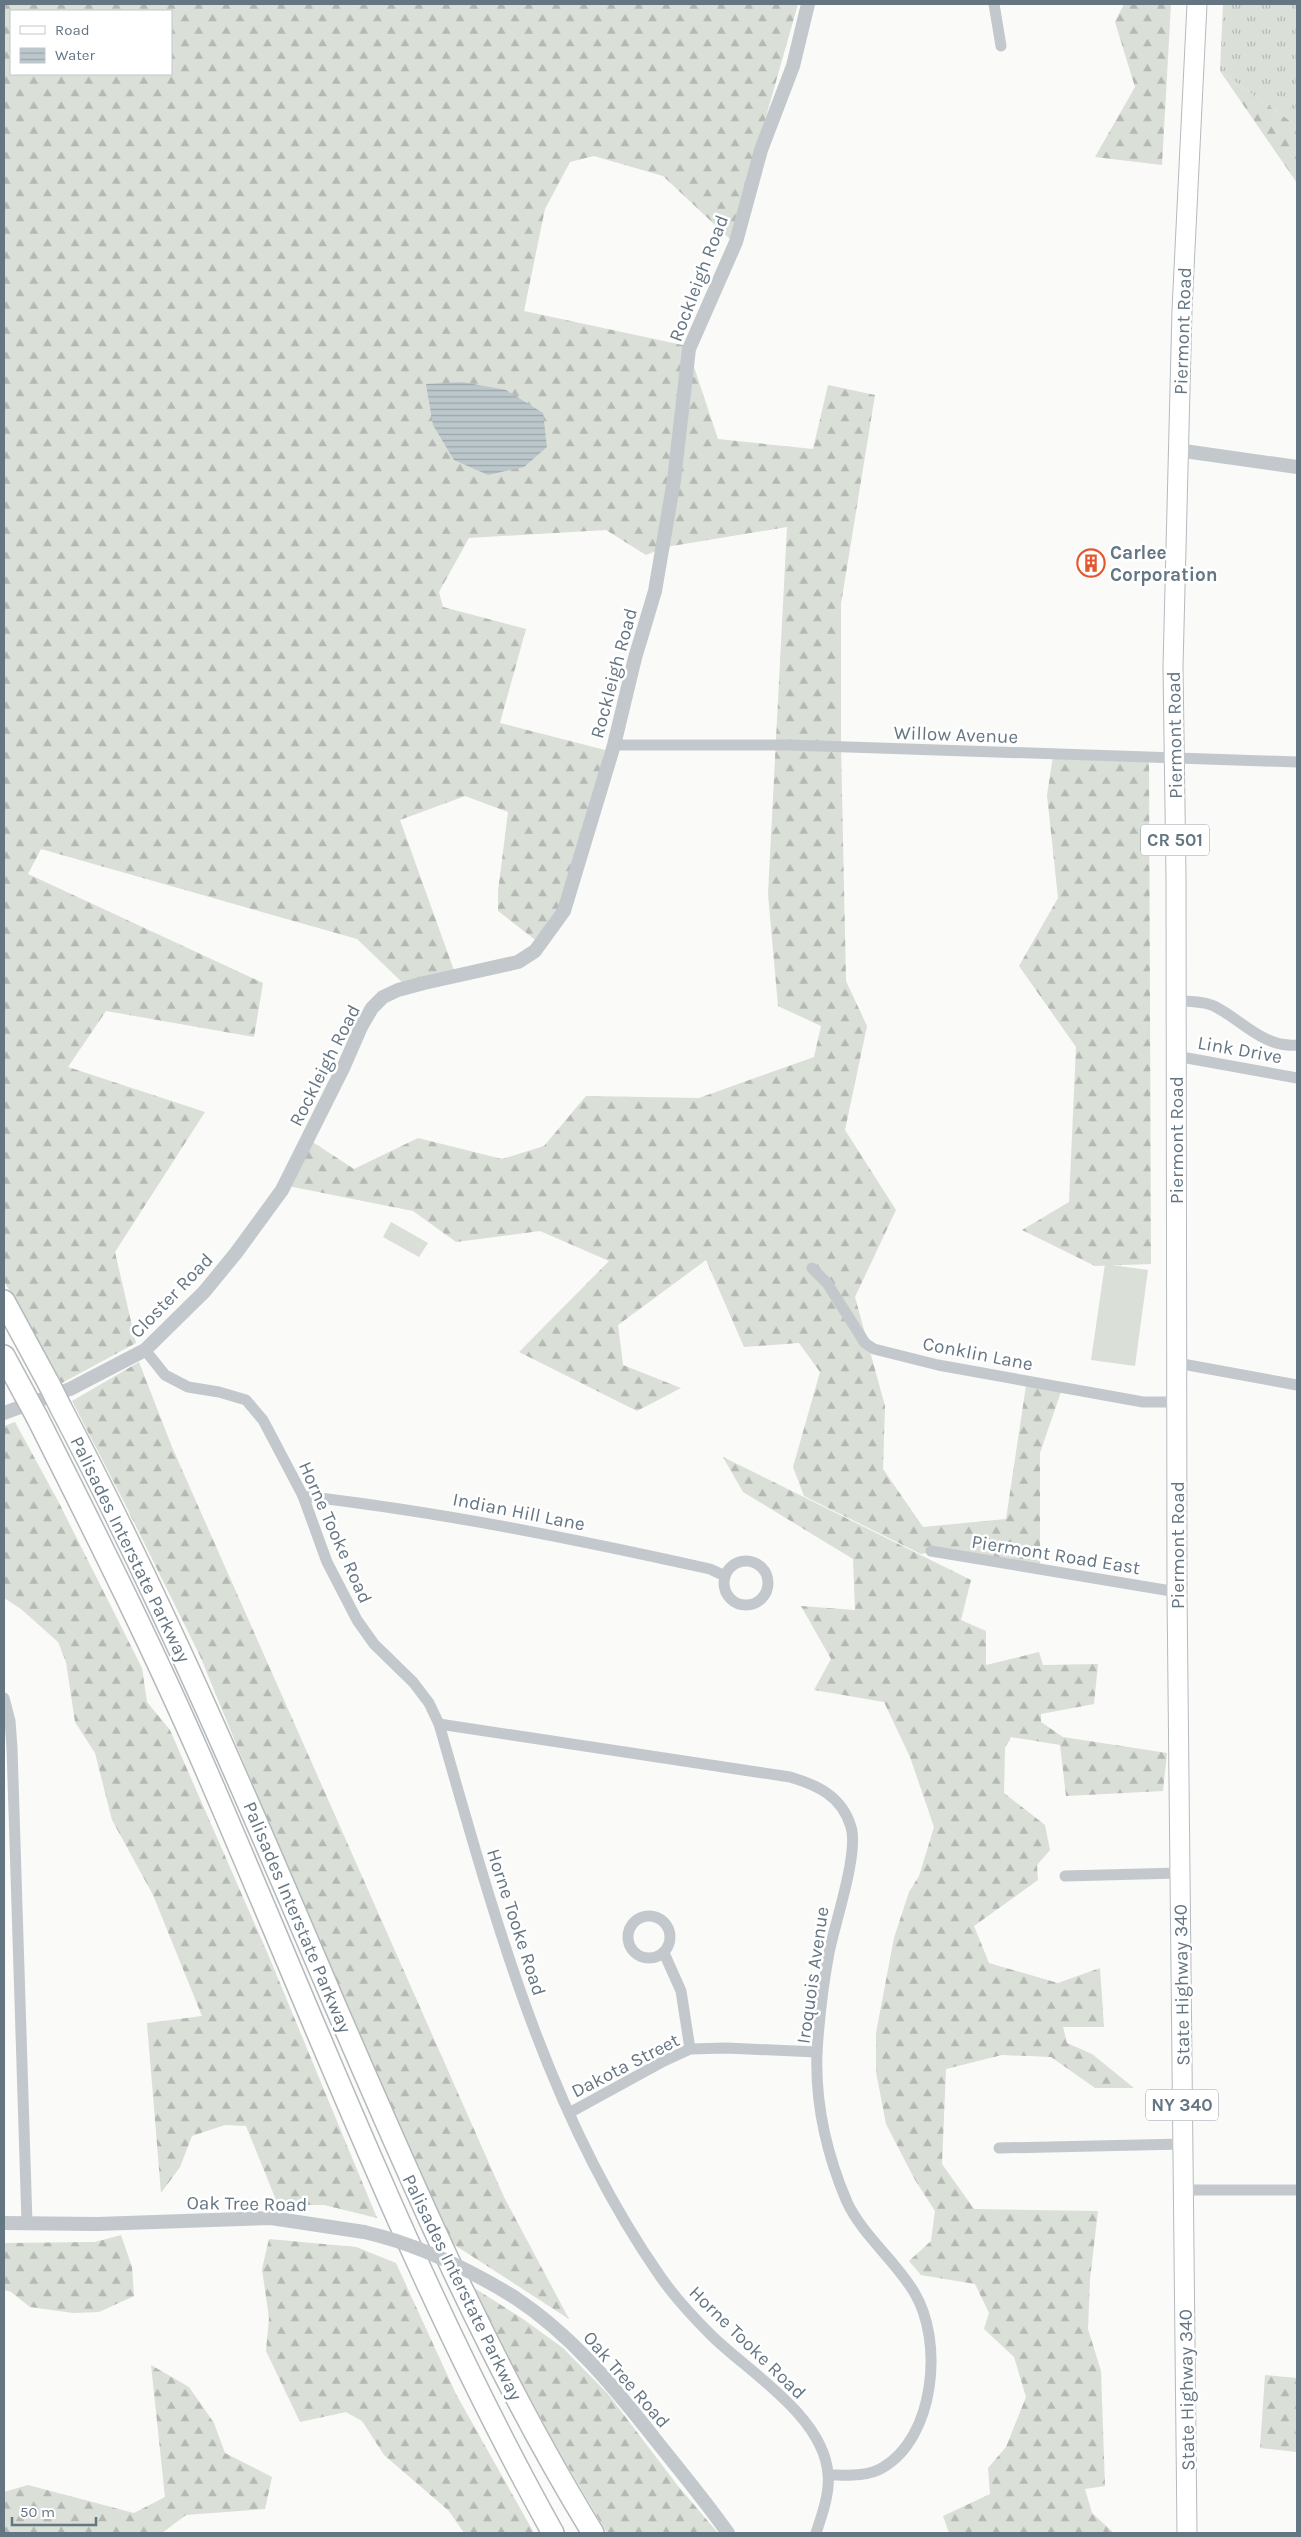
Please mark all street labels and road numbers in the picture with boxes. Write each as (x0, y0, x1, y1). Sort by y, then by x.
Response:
street label: Rockleigh Road (665, 212, 733, 345)
street label: Piermont Road (1170, 267, 1196, 395)
street label: Rockleigh Road (586, 606, 642, 741)
street label: Piermont Road (1163, 671, 1187, 799)
street label: Willow Avenue (893, 722, 1019, 748)
road number: CR 501 (1141, 824, 1209, 856)
street label: Rockleigh Road (285, 1001, 365, 1130)
street label: Link Drive (1196, 1032, 1284, 1068)
street label: Piermont Road (1166, 1076, 1188, 1204)
street label: Closter Road (126, 1249, 218, 1343)
street label: Conklin Lane (921, 1333, 1035, 1375)
street label: Palisades Interstate Parkway (66, 1433, 195, 1666)
street label: Horne Tooke Road (294, 1458, 376, 1607)
street label: Piermont Road (1167, 1481, 1189, 1609)
street label: Indian Hill Lane (451, 1488, 587, 1536)
street label: Piermont Road East (970, 1531, 1142, 1579)
street label: Palisades Interstate Parkway (238, 1798, 356, 2036)
street label: Horne Tooke Road (482, 1846, 550, 1999)
street label: State Highway 340 (1170, 1904, 1194, 2066)
street label: Iroquois Avenue (792, 1905, 834, 2045)
street label: Dakota Street (568, 2029, 683, 2103)
road number: NY 340 (1146, 2090, 1218, 2120)
street label: Palisades Interstate Parkway (398, 2171, 527, 2404)
street label: Oak Tree Road (186, 2192, 308, 2216)
street label: Horne Tooke Road (685, 2282, 810, 2404)
street label: State Highway 340 (1175, 2309, 1199, 2471)
street label: Oak Tree Road (578, 2327, 674, 2432)

